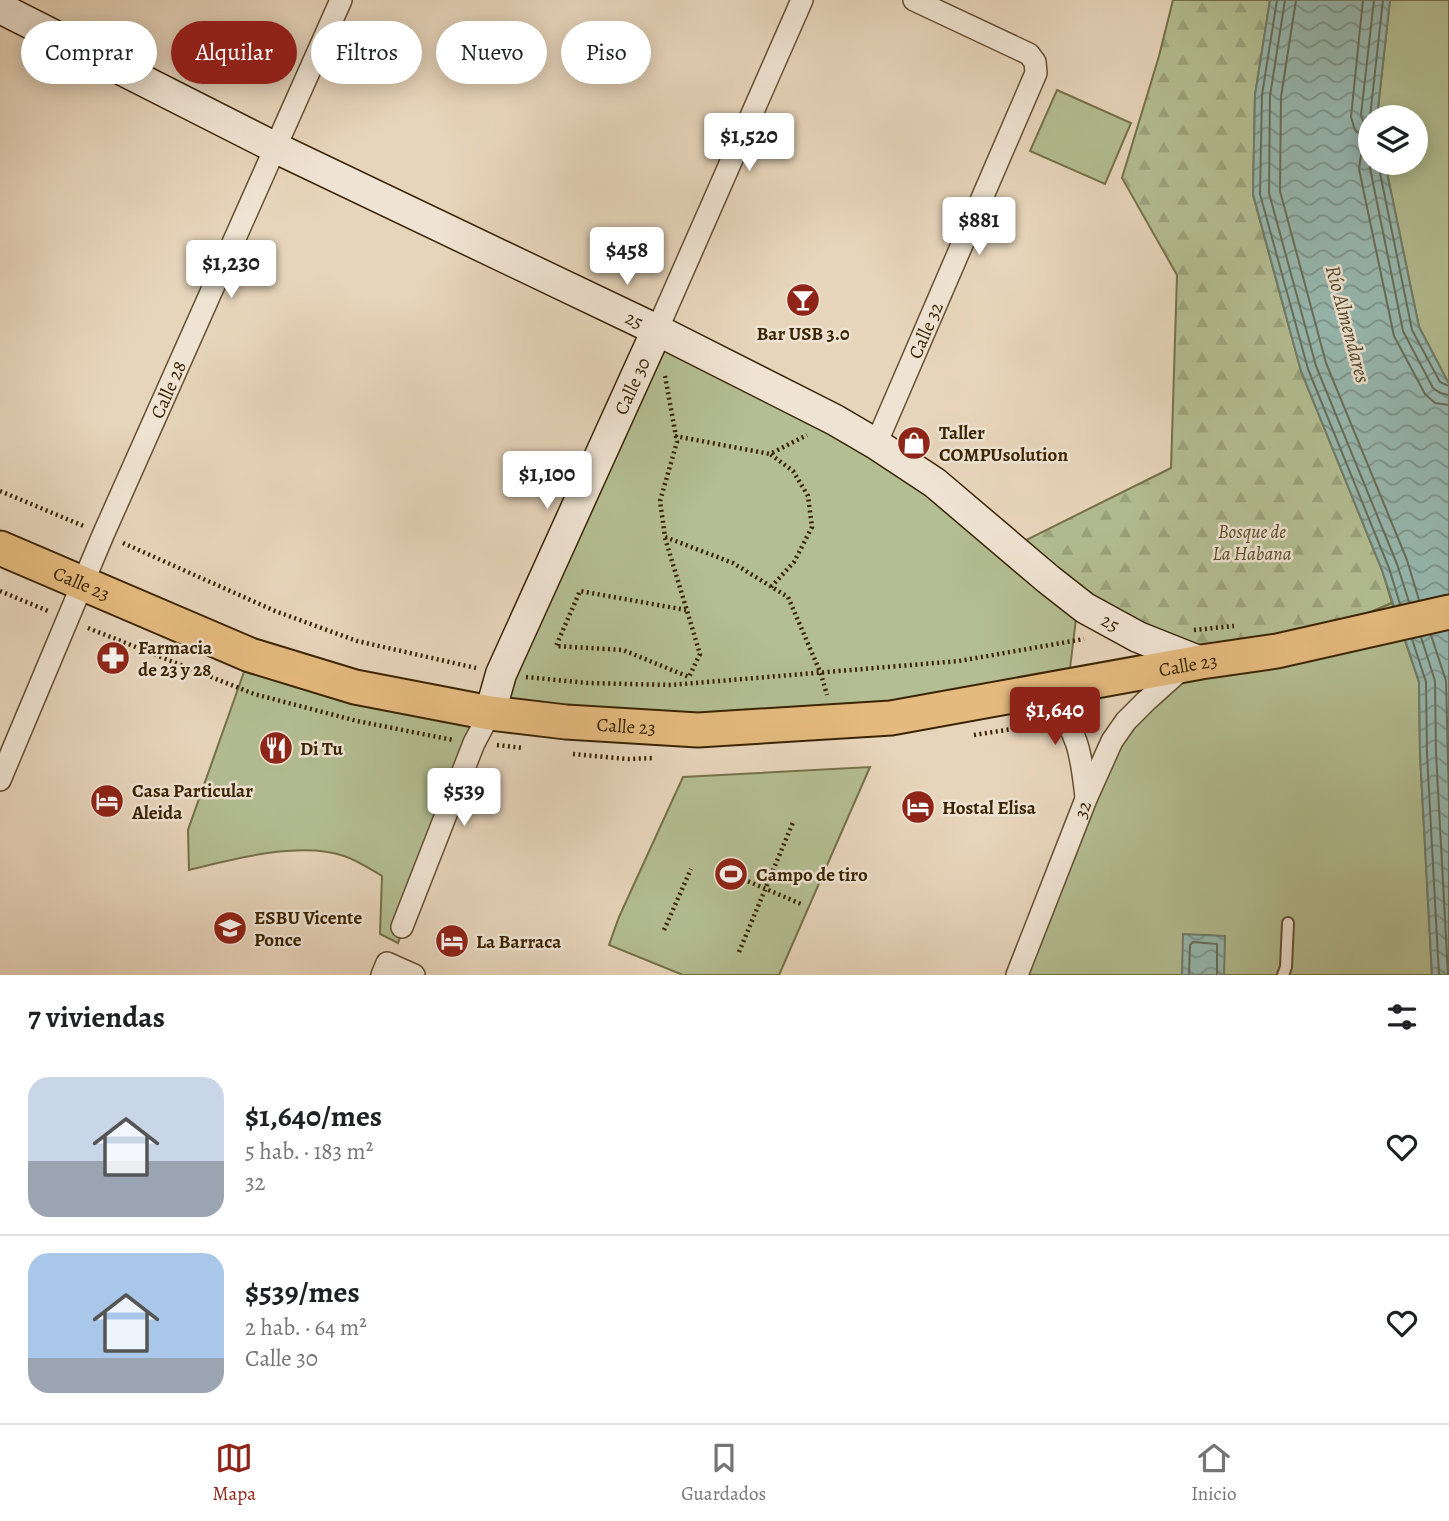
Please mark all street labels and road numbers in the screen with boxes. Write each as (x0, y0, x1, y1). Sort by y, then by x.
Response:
street label: Calle 32 (902, 298, 950, 363)
street label: 25 (621, 305, 648, 336)
street label: Calle 30 (608, 353, 657, 419)
street label: Calle 28 (144, 357, 193, 423)
street label: Calle 23 (49, 560, 114, 608)
street label: 25 (1096, 607, 1124, 638)
street label: Calle 23 (1157, 648, 1219, 683)
street label: Calle 23 (596, 712, 656, 741)
street label: 32 (1068, 797, 1098, 822)

